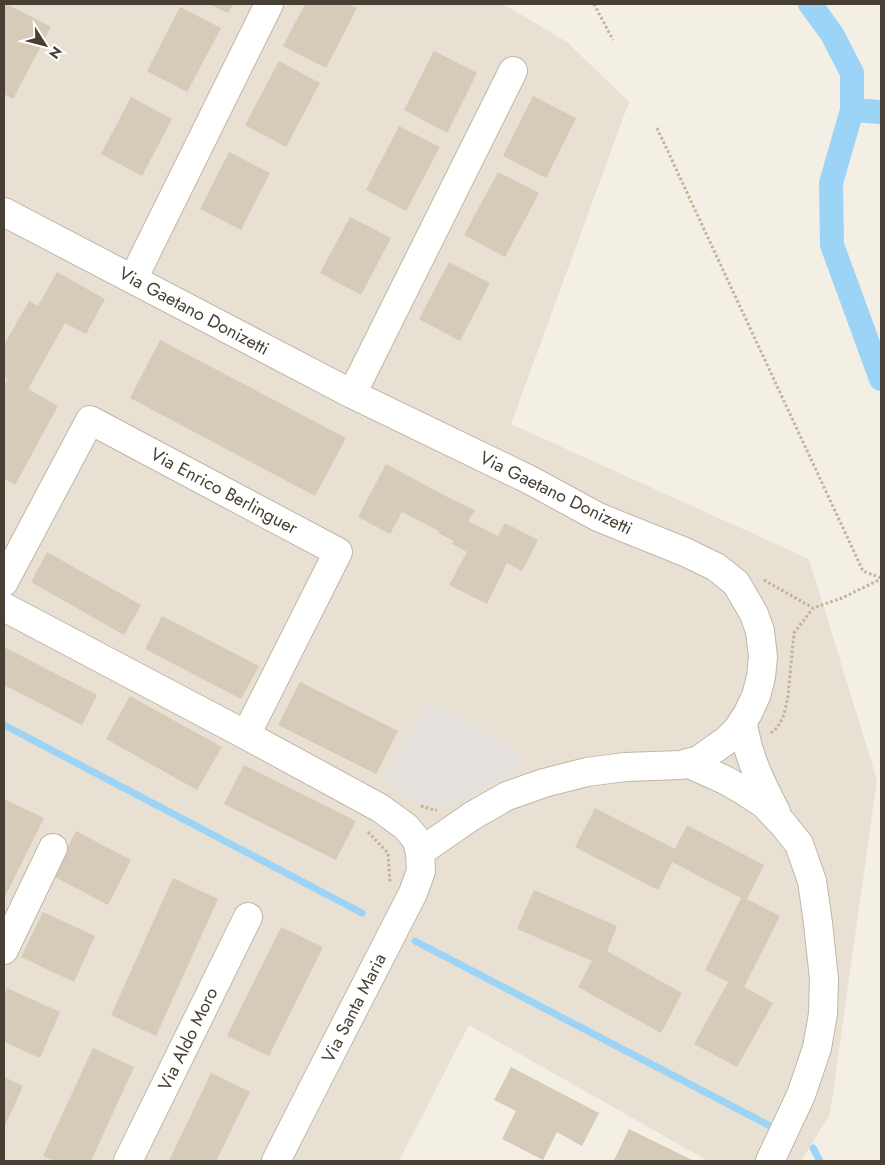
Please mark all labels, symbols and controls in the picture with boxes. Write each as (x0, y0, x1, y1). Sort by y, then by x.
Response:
north arrow (20, 20, 70, 70)
text: N (44, 42, 67, 63)
street label: Via Gaetano Donizetti (114, 260, 274, 362)
street label: Via Enrico Berlinguer (146, 441, 303, 541)
street label: Via Gaetano Donizetti (475, 445, 637, 541)
street label: Via Santa Maria (315, 949, 393, 1067)
street label: Via Aldo Moro (152, 983, 224, 1095)

